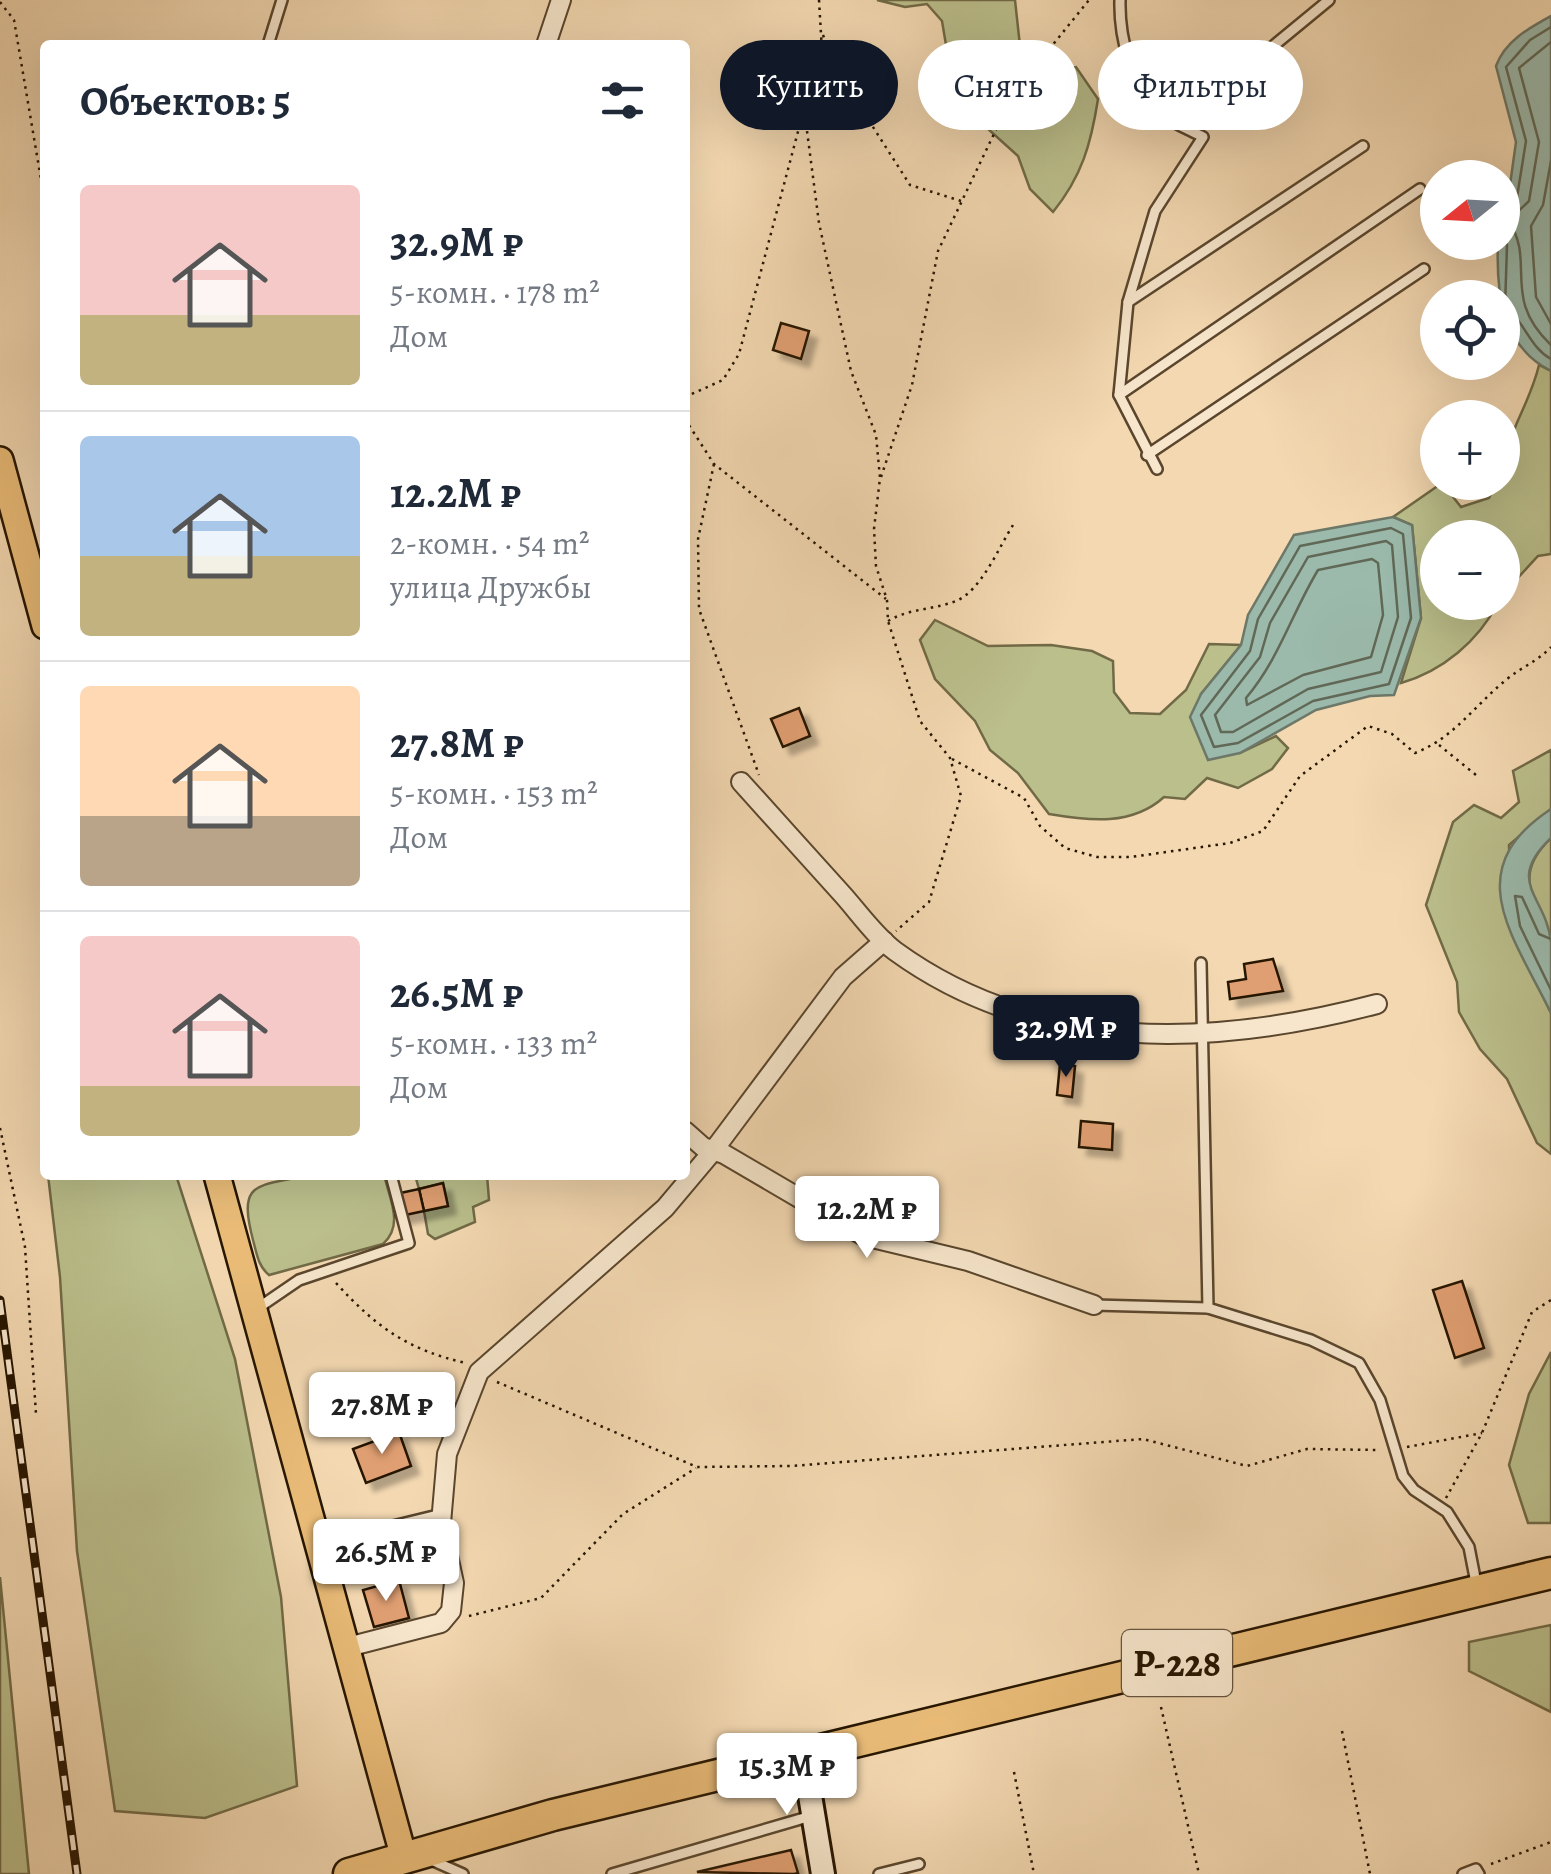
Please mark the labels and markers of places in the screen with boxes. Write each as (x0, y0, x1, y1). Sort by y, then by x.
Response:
pin: 32.9M ₽ (974, 995, 1158, 1080)
pin: 12.2M ₽ (775, 1176, 959, 1261)
pin: 27.8M ₽ (290, 1372, 474, 1457)
pin: 26.5M ₽ (294, 1519, 478, 1604)
pin: 15.3M ₽ (695, 1733, 879, 1818)

